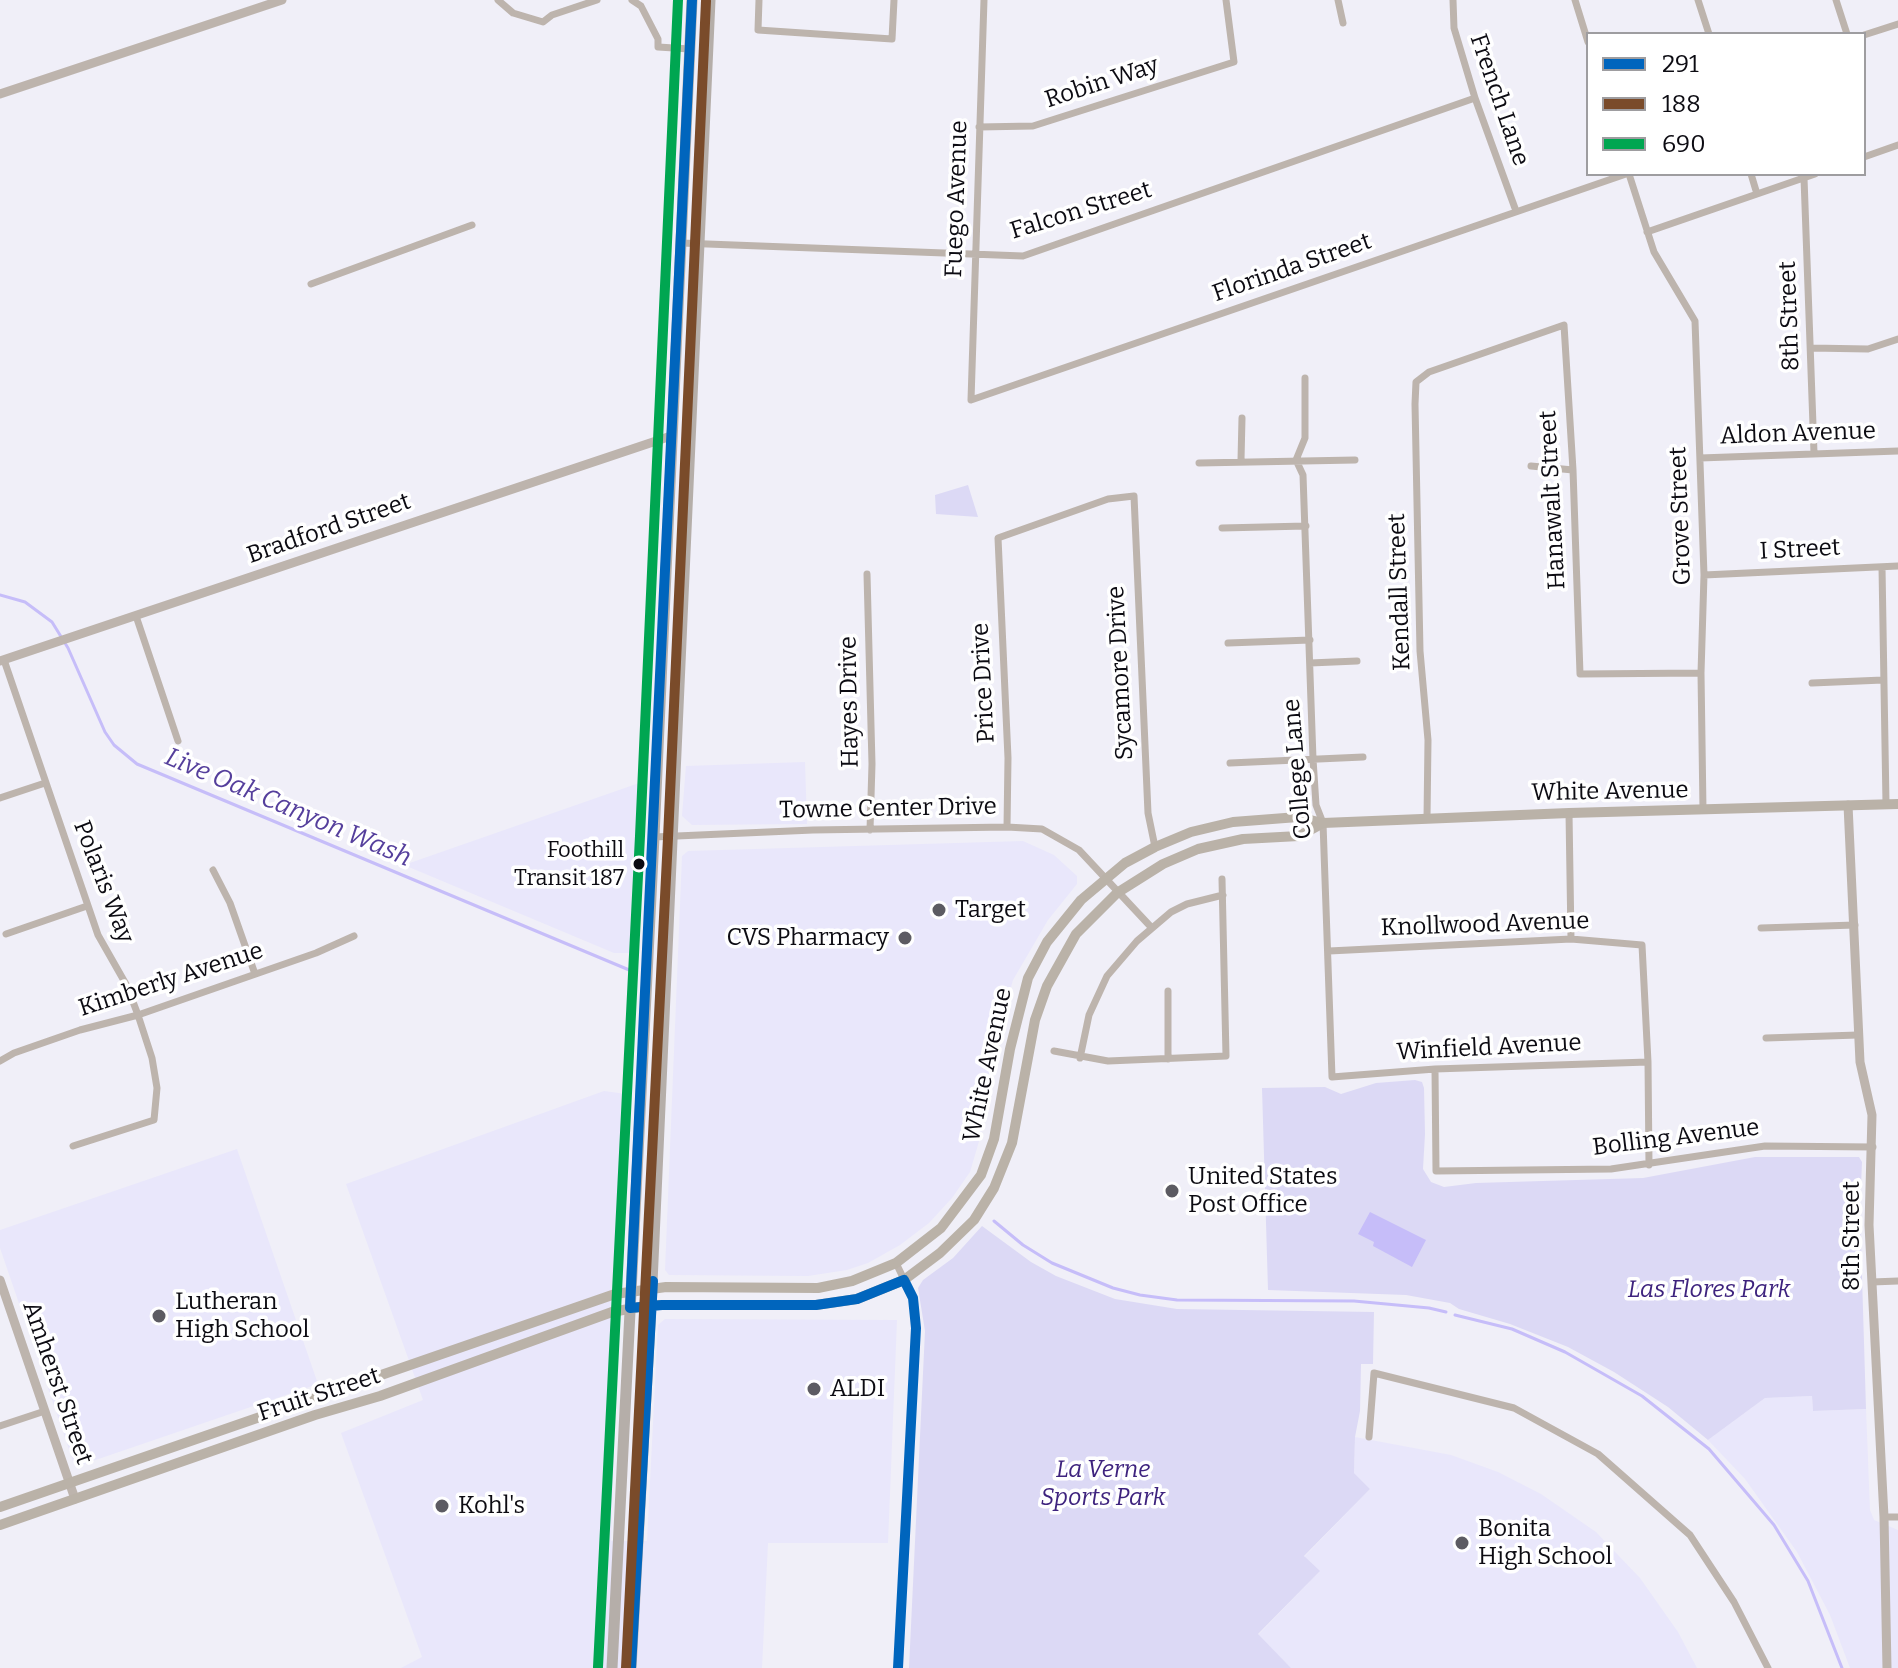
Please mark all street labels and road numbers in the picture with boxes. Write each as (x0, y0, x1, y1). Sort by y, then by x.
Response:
street label: French Lane (1463, 30, 1535, 170)
street label: Robin Way (1042, 51, 1162, 115)
street label: Fuego Avenue (940, 120, 974, 278)
street label: Falcon Street (1007, 176, 1155, 246)
street label: Florinda Street (1209, 227, 1375, 309)
street label: 8th Street (1774, 260, 1806, 372)
street label: Hanawalt Street (1534, 410, 1572, 590)
street label: Aldon Avenue (1720, 417, 1876, 451)
street label: Grove Street (1664, 446, 1698, 586)
street label: Bradford Street (243, 488, 415, 570)
street label: Kendall Street (1383, 513, 1417, 671)
street label: I Street (1759, 533, 1841, 567)
street label: Sycamore Drive (1102, 585, 1140, 761)
street label: Price Drive (966, 622, 1002, 744)
street label: Hayes Drive (834, 636, 866, 768)
street label: College Lane (1278, 698, 1318, 840)
street label: White Avenue (1531, 776, 1689, 808)
street label: Towne Center Drive (779, 793, 997, 825)
street label: Polaris Way (66, 817, 140, 947)
street label: Knollwood Avenue (1380, 907, 1590, 943)
street label: Kimberly Avenue (75, 937, 267, 1023)
street label: White Avenue (958, 985, 1018, 1145)
street label: Winfield Avenue (1396, 1029, 1582, 1067)
street label: Bolling Avenue (1591, 1113, 1761, 1163)
street label: 8th Street (1838, 1181, 1866, 1291)
street label: Amherst Street (16, 1298, 98, 1468)
street label: Fruit Street (254, 1362, 384, 1428)

